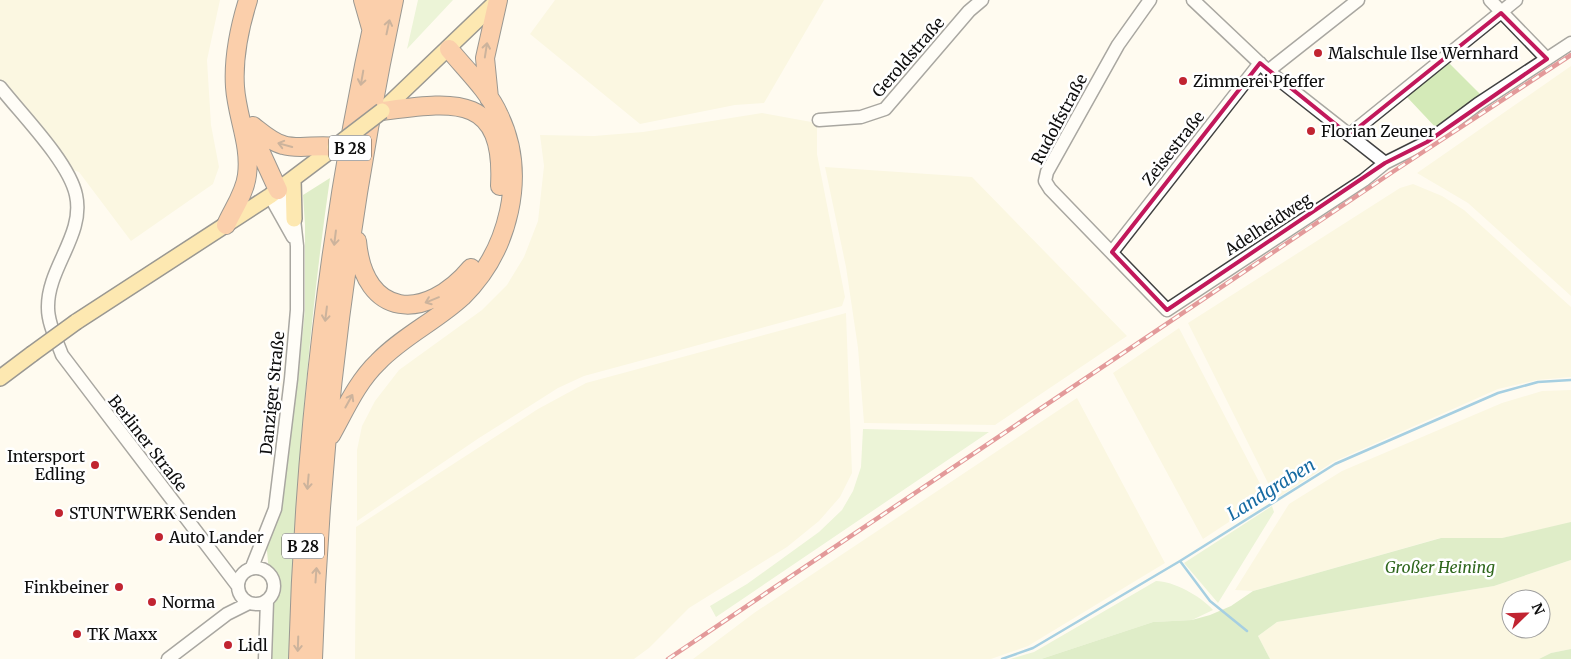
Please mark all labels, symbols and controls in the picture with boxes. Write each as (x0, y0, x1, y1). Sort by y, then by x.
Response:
street label: Geroldstraße (868, 13, 948, 101)
one-way arrow (384, 20, 394, 36)
one-way arrow (482, 42, 492, 58)
place label: Malschule Ilse Wernhard (1328, 43, 1519, 63)
marker: Malschule Ilse Wernhard (1312, 47, 1324, 59)
one-way arrow (357, 69, 367, 85)
street label: Rudolfstraße (1027, 70, 1091, 168)
place label: Zimmerei Pfeffer (1193, 71, 1325, 91)
marker: Zimmerei Pfeffer (1177, 75, 1189, 87)
street label: Zeisestraße (1138, 107, 1208, 189)
place label: Florian Zeuner (1321, 121, 1435, 141)
marker: Florian Zeuner (1305, 125, 1317, 137)
road number: B 28 (329, 136, 371, 160)
one-way arrow (278, 140, 294, 149)
street label: Adelheidweg (1220, 188, 1315, 260)
one-way arrow (330, 230, 340, 246)
one-way arrow (425, 296, 440, 305)
one-way arrow (321, 306, 331, 322)
street label: Danziger Straße (256, 330, 288, 456)
street label: Berliner Straße (104, 391, 192, 495)
one-way arrow (344, 394, 354, 409)
place label: Intersport Edling (7, 446, 86, 484)
water label: Landgraben (1223, 453, 1319, 525)
marker: Intersport Edling (89, 459, 101, 471)
one-way arrow (304, 474, 313, 490)
place label: STUNTWERK Senden (69, 503, 237, 523)
marker: STUNTWERK Senden (53, 507, 65, 519)
place label: Auto Lander (168, 527, 264, 547)
marker: Auto Lander (153, 531, 165, 543)
road number: B 28 (282, 534, 324, 558)
park label: Großer Heining (1385, 557, 1495, 577)
one-way arrow (312, 568, 321, 584)
place label: Finkbeiner (24, 577, 109, 597)
marker: Finkbeiner (113, 581, 125, 593)
north arrow (1501, 589, 1551, 639)
place label: Norma (162, 592, 216, 612)
marker: Norma (146, 596, 158, 608)
text: N (1528, 600, 1548, 618)
place label: TK Maxx (87, 624, 158, 644)
marker: TK Maxx (71, 628, 83, 640)
place label: Lidl (238, 635, 268, 655)
one-way arrow (293, 636, 303, 652)
marker: Lidl (222, 639, 234, 651)

